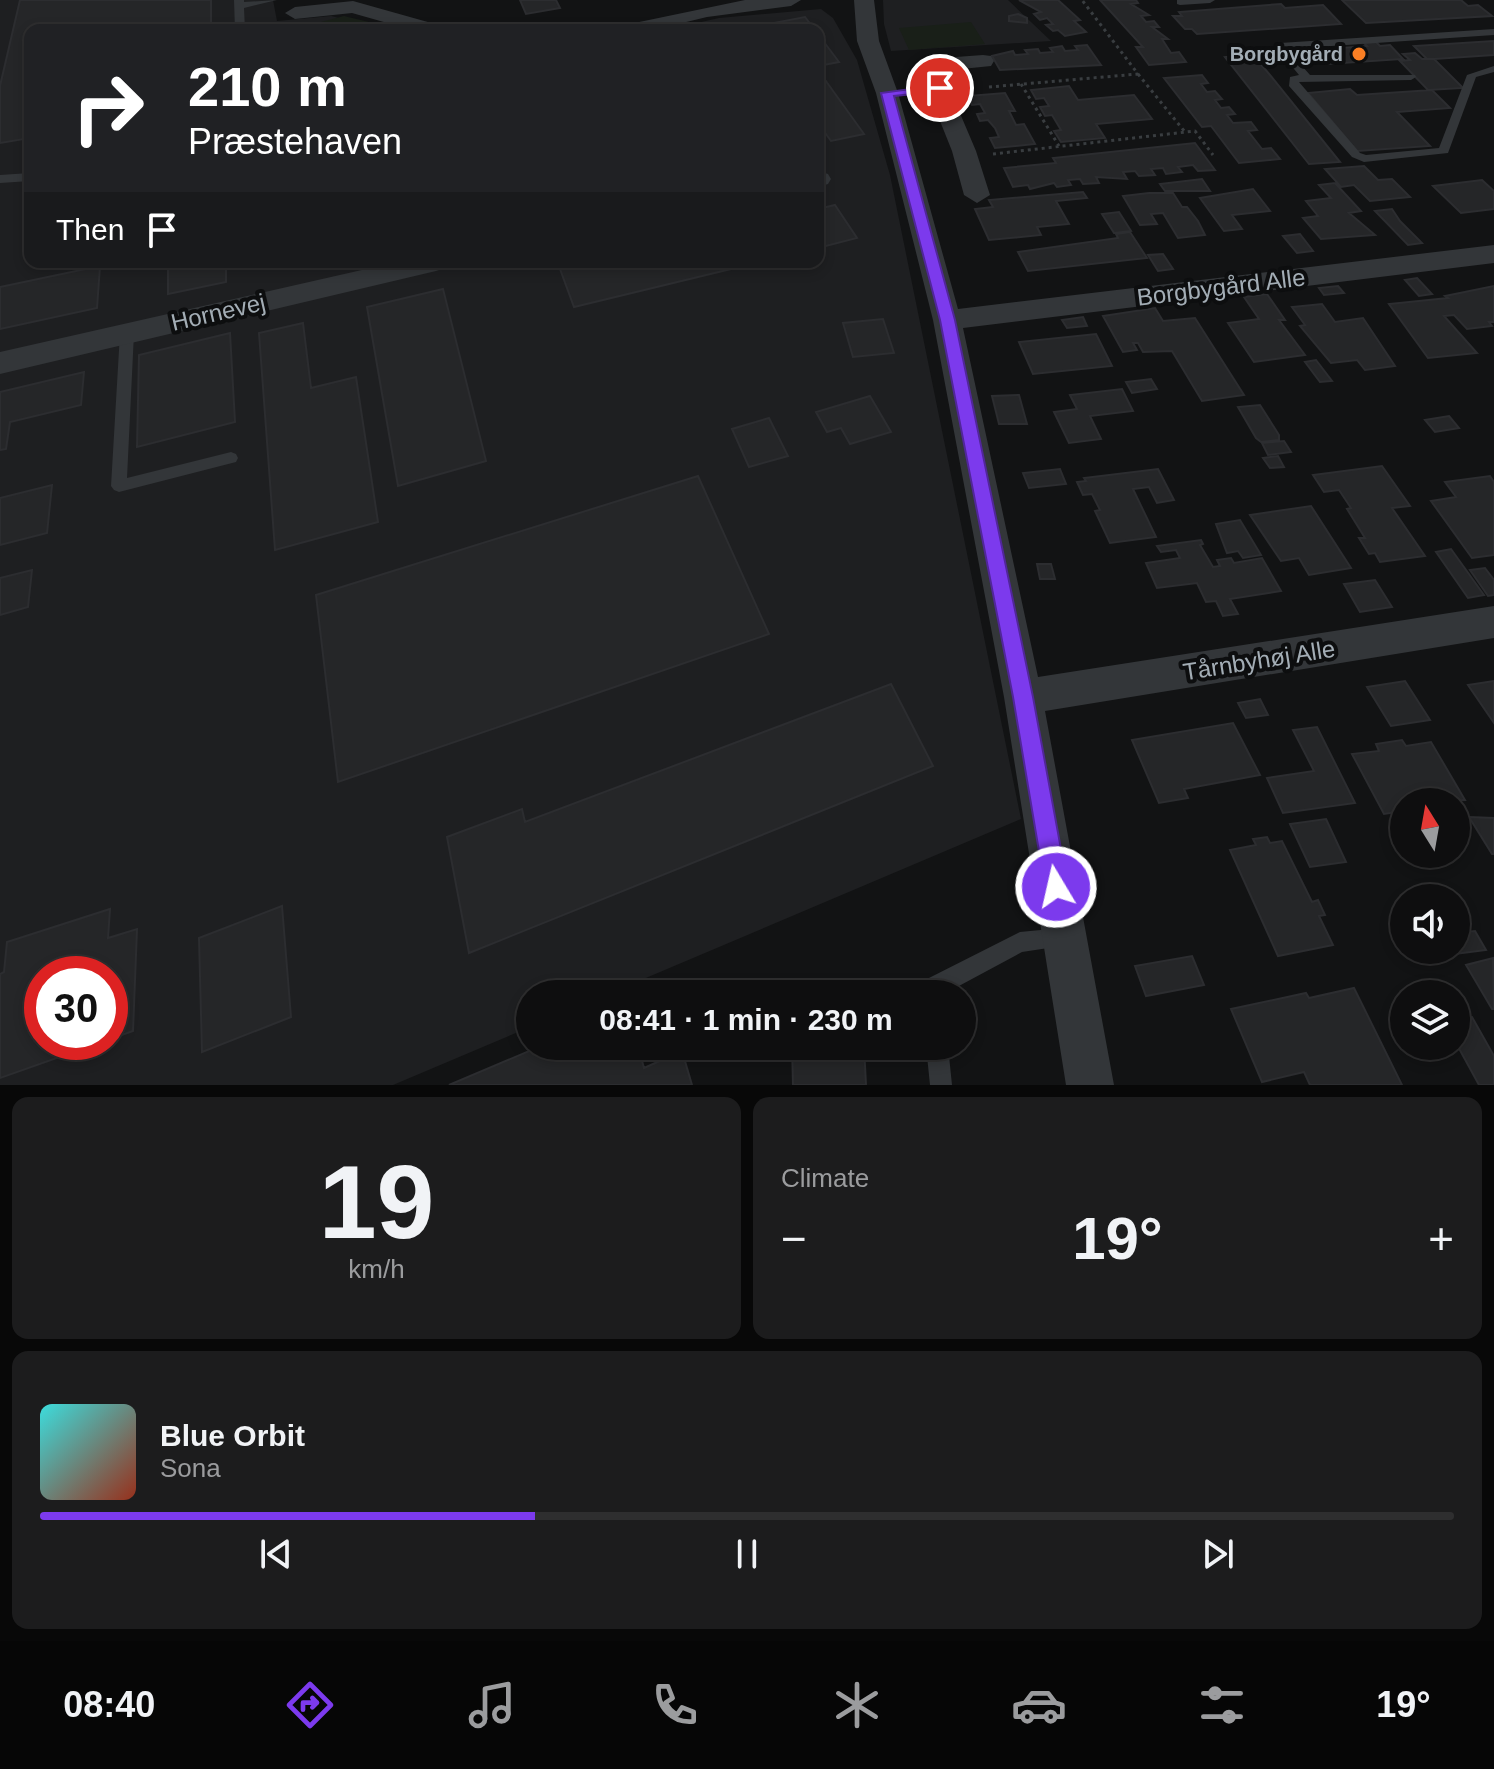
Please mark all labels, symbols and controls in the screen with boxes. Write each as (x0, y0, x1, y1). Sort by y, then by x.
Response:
place label: Borgbygård (1230, 43, 1343, 65)
marker: Borgbygård (1350, 45, 1368, 63)
pin (906, 54, 974, 122)
text: 210 m (188, 55, 347, 118)
icon: right (56, 56, 160, 160)
icon: arrive (918, 66, 962, 110)
text: Præstehaven (188, 121, 402, 162)
icon: arrive (140, 208, 184, 252)
text: Then (56, 213, 124, 246)
street label: Borgbygård Alle (1135, 263, 1307, 311)
street label: Hornevej (168, 288, 268, 336)
street label: Tårnbyhøj Alle (1181, 635, 1337, 685)
north arrow (1390, 788, 1470, 868)
map controls (1390, 788, 1470, 1060)
position arrow (1014, 845, 1098, 929)
button: sound (1390, 884, 1470, 964)
speed limit sign: 30 (24, 956, 128, 1060)
button: layers (1390, 980, 1470, 1060)
text: 08:41 · 1 min · 230 m (599, 1003, 893, 1036)
text: 19 (319, 1144, 434, 1260)
text: Climate (781, 1163, 869, 1193)
text: 19° (1072, 1205, 1163, 1272)
text: − (781, 1214, 807, 1263)
text: + (1428, 1214, 1454, 1263)
text: km/h (348, 1254, 405, 1284)
text: Blue Orbit (160, 1419, 305, 1452)
text: Sona (160, 1453, 221, 1483)
icon: previous (254, 1532, 298, 1576)
icon: pause (725, 1532, 769, 1576)
icon: next (1196, 1532, 1240, 1576)
icon: directions (282, 1677, 338, 1733)
icon: music (464, 1677, 520, 1733)
icon: phone (647, 1677, 703, 1733)
icon: climate (829, 1677, 885, 1733)
icon: car (1011, 1677, 1067, 1733)
icon: filters (1194, 1677, 1250, 1733)
text: 08:40 (63, 1684, 155, 1725)
text: 19° (1376, 1684, 1431, 1725)

